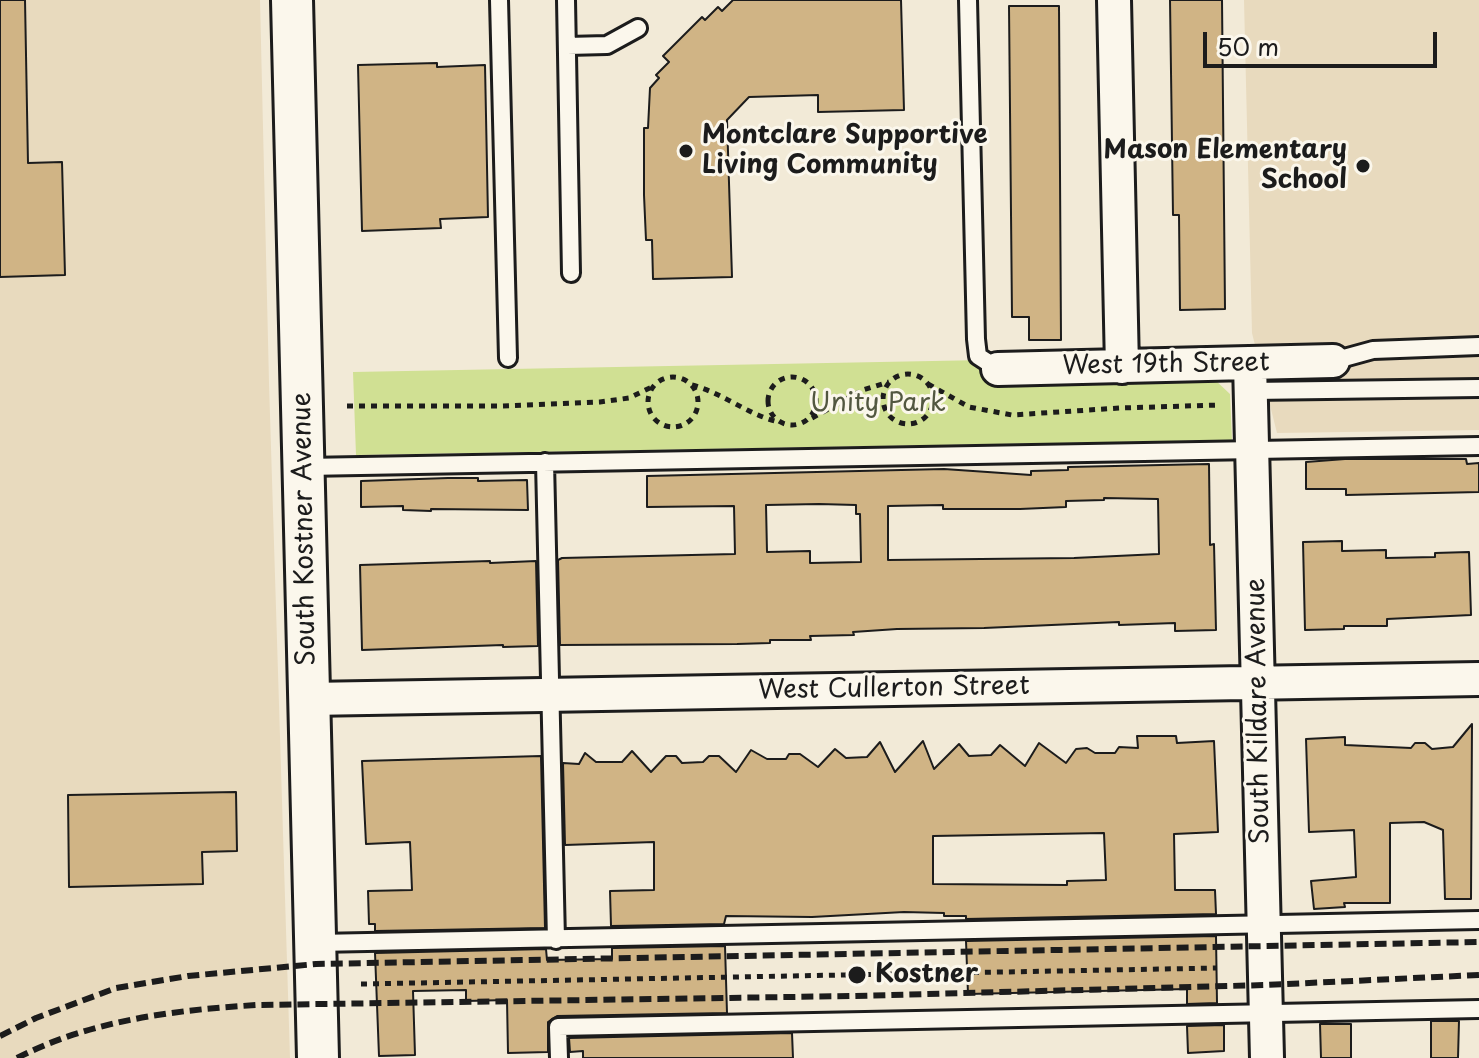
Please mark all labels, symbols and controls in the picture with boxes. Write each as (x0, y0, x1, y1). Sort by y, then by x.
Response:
scale bar (1207, 16, 1441, 66)
text: 50 m (1217, 28, 1279, 64)
place label: Montclare Supportive Living Community (702, 120, 988, 182)
place label: Mason Elementary School (1104, 135, 1347, 196)
marker: Montclare Supportive Living Community (677, 142, 695, 160)
marker: Mason Elementary School (1354, 157, 1372, 175)
street label: West 19th Street (1062, 348, 1270, 382)
park label: Unity Park (810, 388, 946, 420)
street label: South Kostner Avenue (287, 392, 323, 666)
street label: South Kildare Avenue (1241, 578, 1277, 844)
street label: West Cullerton Street (758, 671, 1030, 707)
place label: Kostner (875, 959, 978, 991)
marker: Kostner (846, 964, 868, 986)

